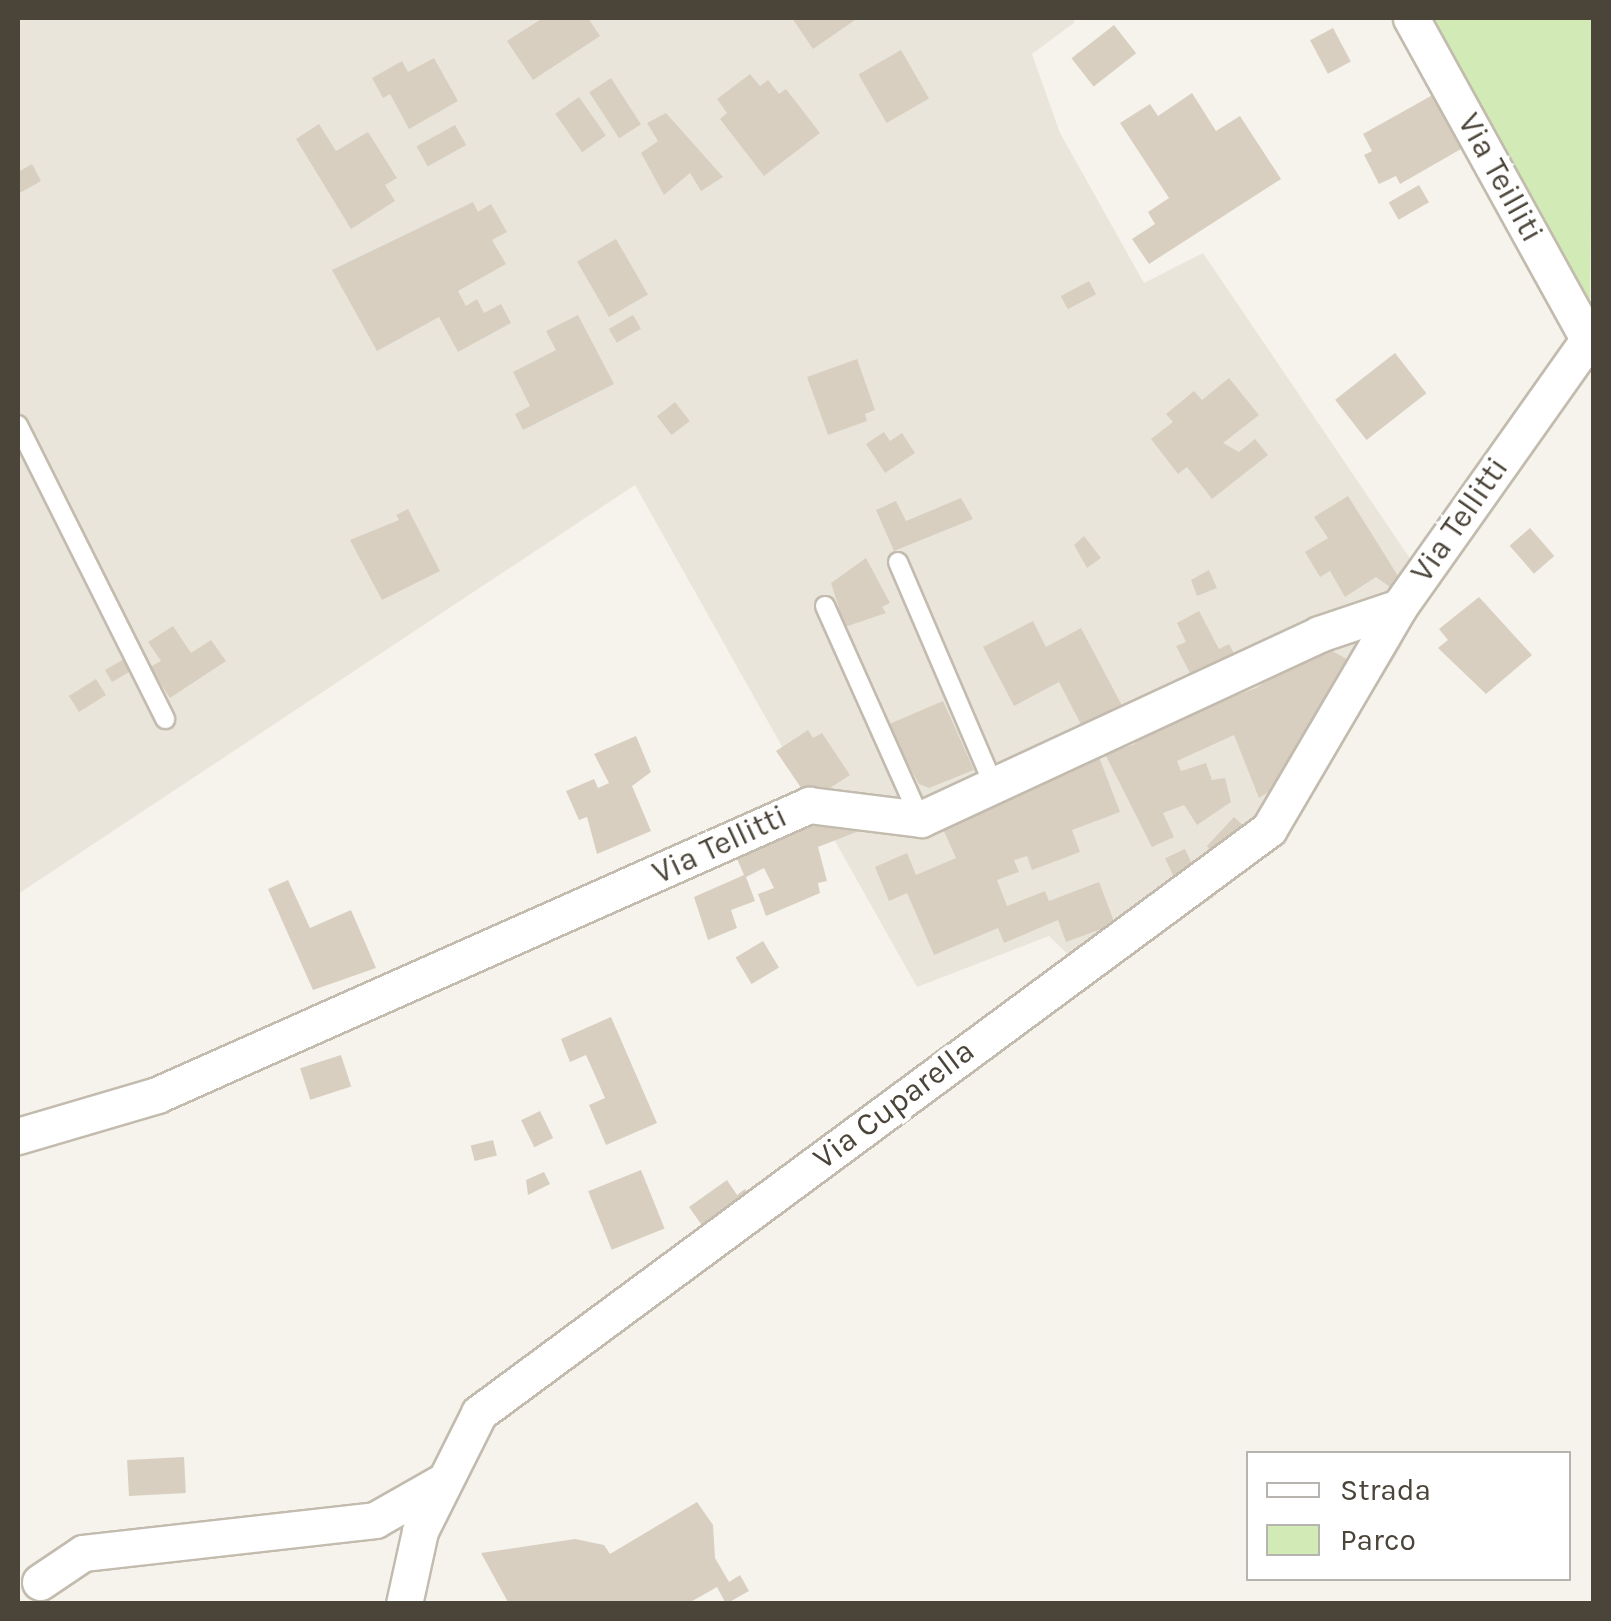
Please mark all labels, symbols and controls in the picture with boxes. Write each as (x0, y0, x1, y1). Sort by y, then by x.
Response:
street label: Via Teilliti (1449, 107, 1551, 249)
street label: Via Tellitti (1403, 450, 1517, 590)
street label: Via Tellitti (647, 797, 793, 893)
street label: Via Cuparella (806, 1032, 982, 1178)
legend (1246, 1451, 1571, 1581)
text: Strada (1340, 1472, 1431, 1508)
text: Parco (1340, 1522, 1416, 1558)

